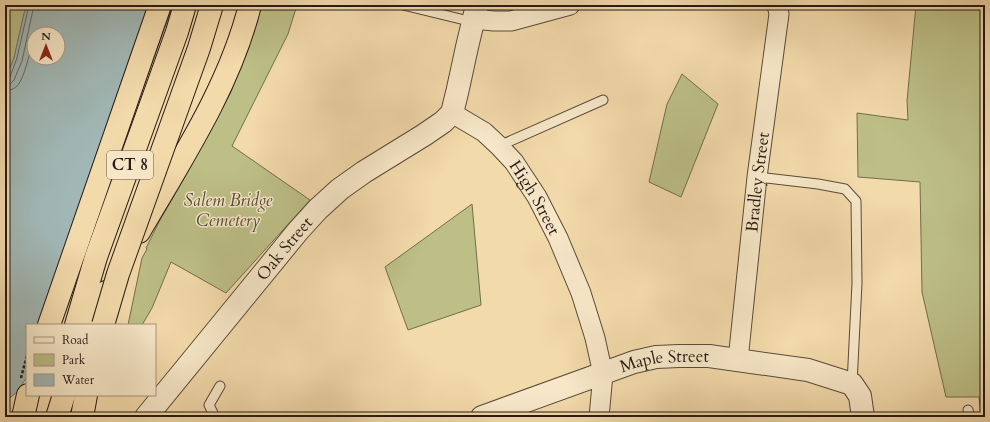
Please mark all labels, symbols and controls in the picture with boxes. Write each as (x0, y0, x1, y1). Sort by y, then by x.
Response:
north arrow (26, 26, 66, 66)
text: N (41, 29, 51, 44)
street label: Bradley Street (740, 130, 775, 233)
road number: CT 8 (107, 151, 153, 179)
street label: High Street (504, 155, 566, 239)
park label: Salem Bridge Cemetery (184, 189, 273, 232)
street label: Oak Street (251, 211, 318, 285)
legend (26, 324, 156, 396)
text: Road (62, 332, 89, 348)
street label: Maple Street (616, 345, 709, 378)
text: Park (62, 352, 86, 368)
text: Water (61, 372, 95, 388)

